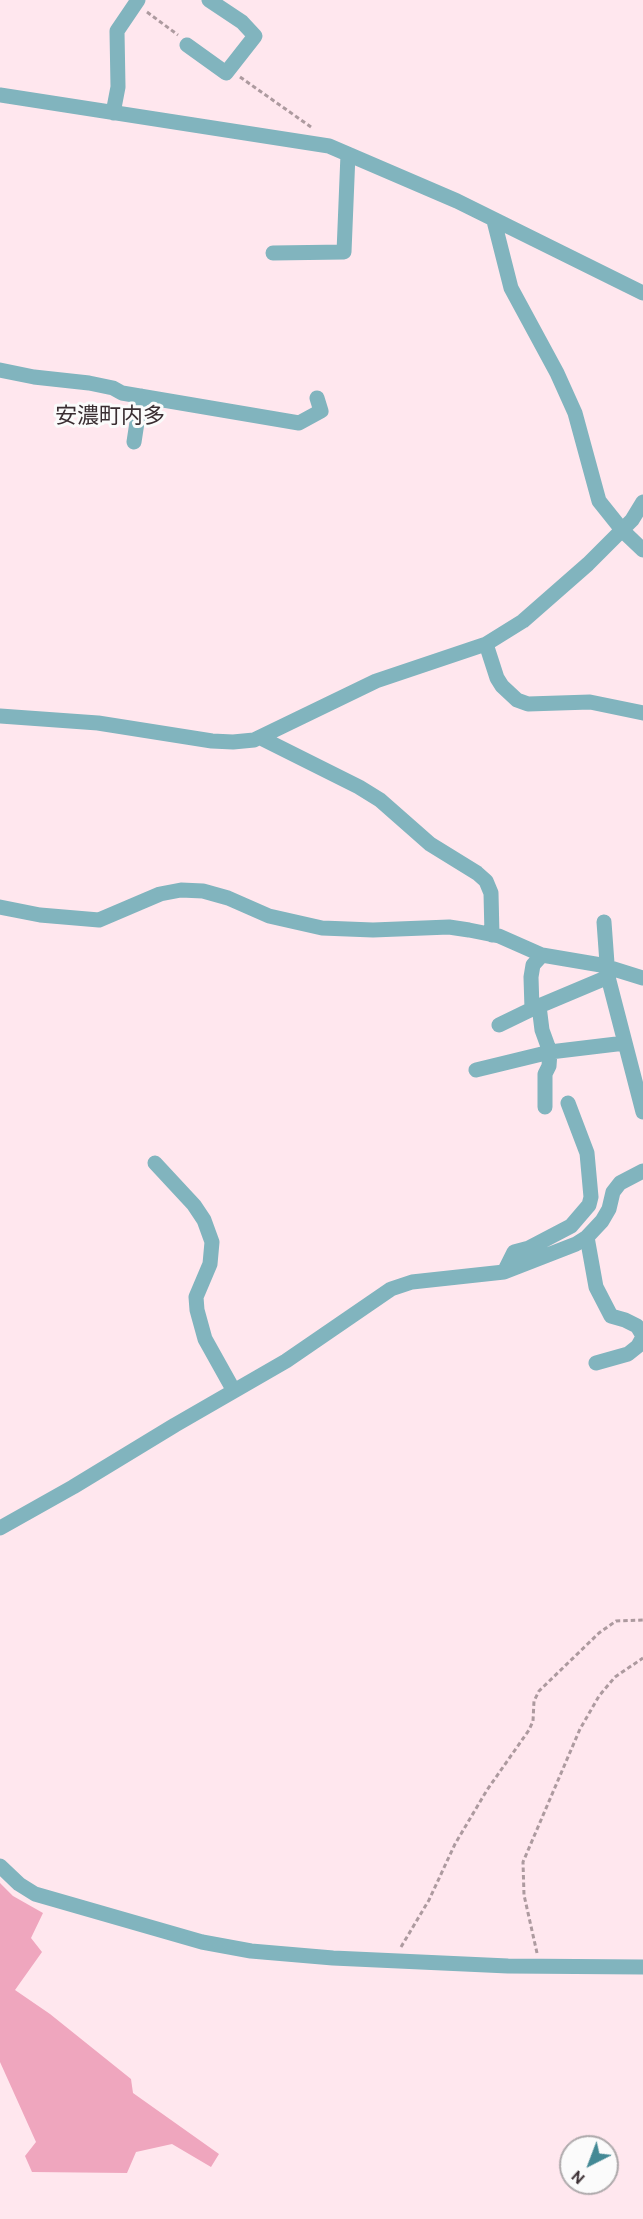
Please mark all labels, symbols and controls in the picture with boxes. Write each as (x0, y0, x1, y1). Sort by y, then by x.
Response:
district label: 安濃町内多 (55, 404, 165, 430)
north arrow (559, 2135, 619, 2195)
text: N (567, 2166, 589, 2188)

